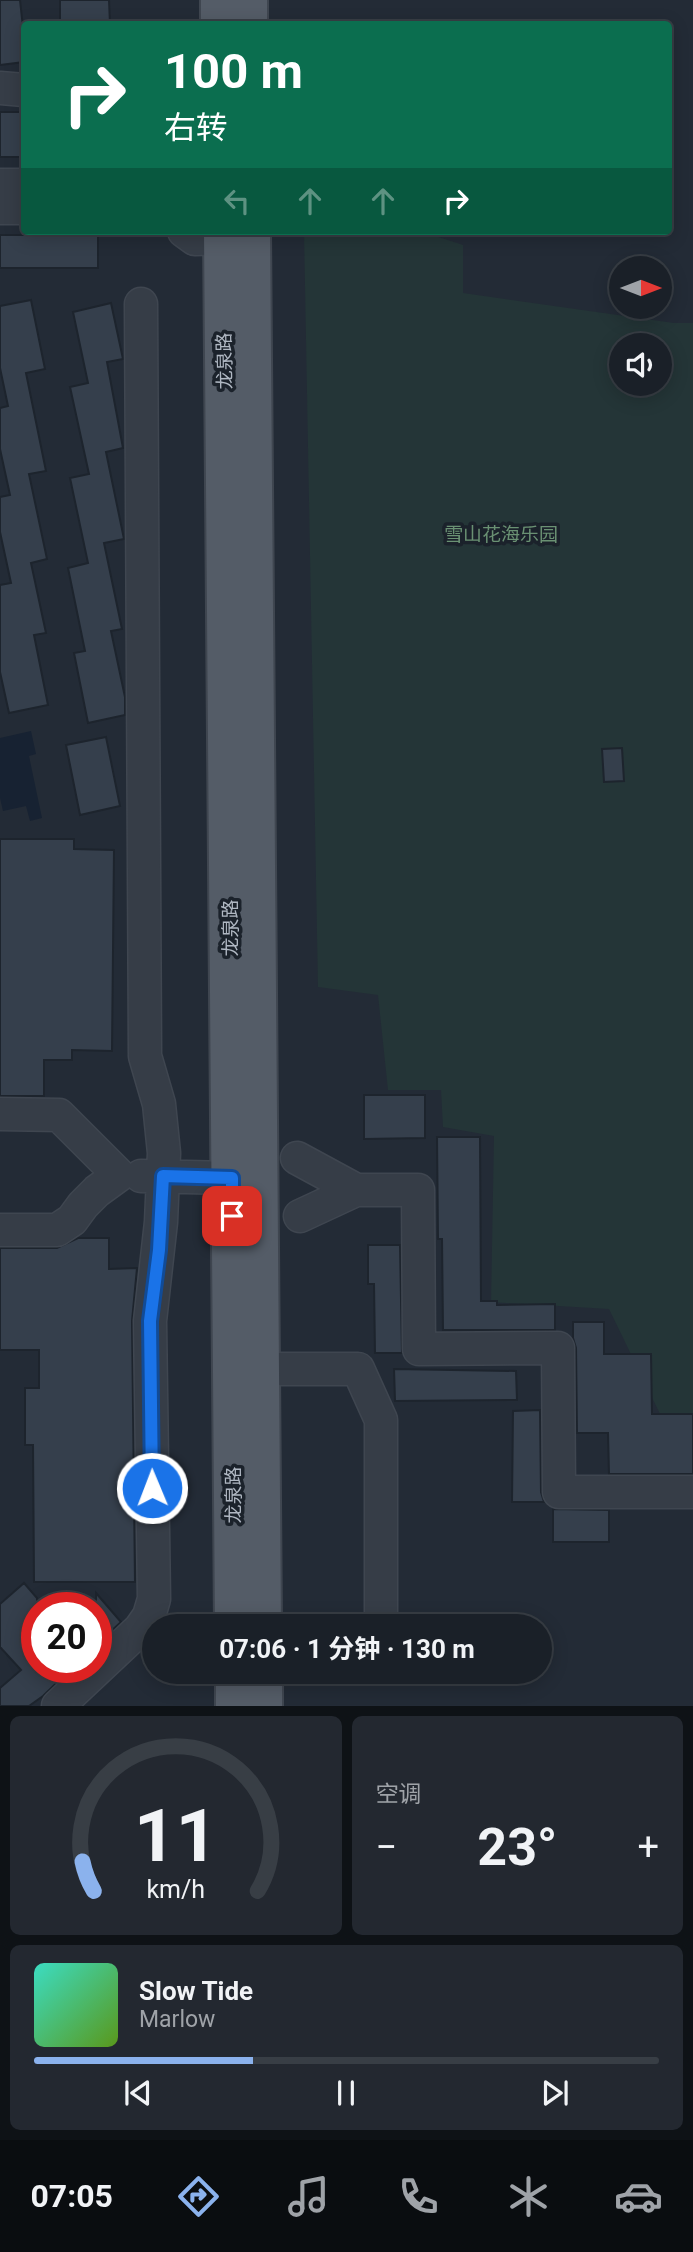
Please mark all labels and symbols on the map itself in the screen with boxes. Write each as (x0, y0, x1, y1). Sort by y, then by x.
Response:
north arrow (609, 256, 672, 318)
street label: 龙泉路 (213, 332, 236, 390)
park label: 雪山花海乐园 (444, 523, 558, 546)
street label: 龙泉路 (219, 899, 242, 957)
pin (202, 1186, 262, 1246)
position arrow (115, 1451, 189, 1525)
street label: 龙泉路 (222, 1466, 245, 1524)
speed limit sign: 20 (21, 1592, 112, 1683)

